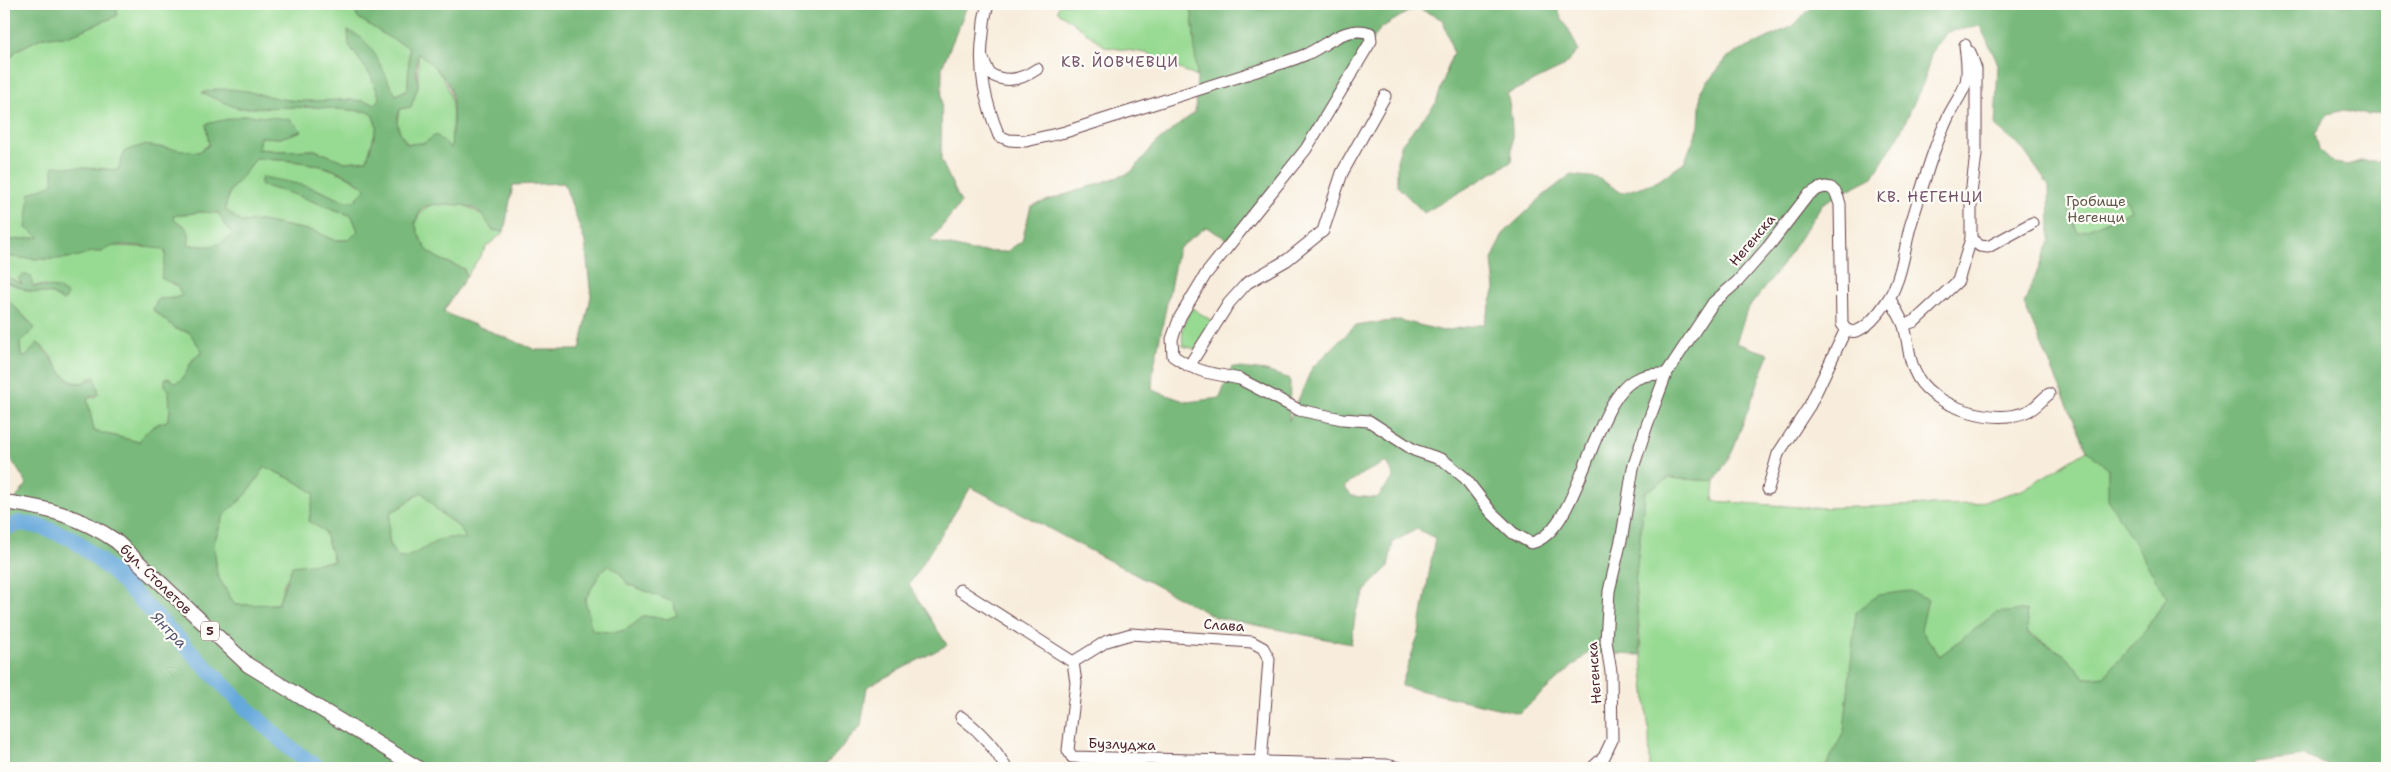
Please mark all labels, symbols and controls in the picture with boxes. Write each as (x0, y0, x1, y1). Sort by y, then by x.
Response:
district label: КВ. ЙОВЧЕВЦИ (1061, 51, 1179, 72)
district label: КВ. НЕГЕНЦИ (1877, 187, 1983, 207)
park label: Гробище Негенци (2066, 192, 2126, 226)
street label: Негенска (1725, 210, 1779, 270)
street label: бул. Столетов (116, 540, 196, 618)
water label: Янтра (146, 607, 191, 653)
street label: Слава (1203, 615, 1245, 635)
road number: 5 (201, 622, 219, 640)
street label: Негенска (1583, 641, 1605, 705)
street label: Бузлуджа (1088, 734, 1156, 754)

